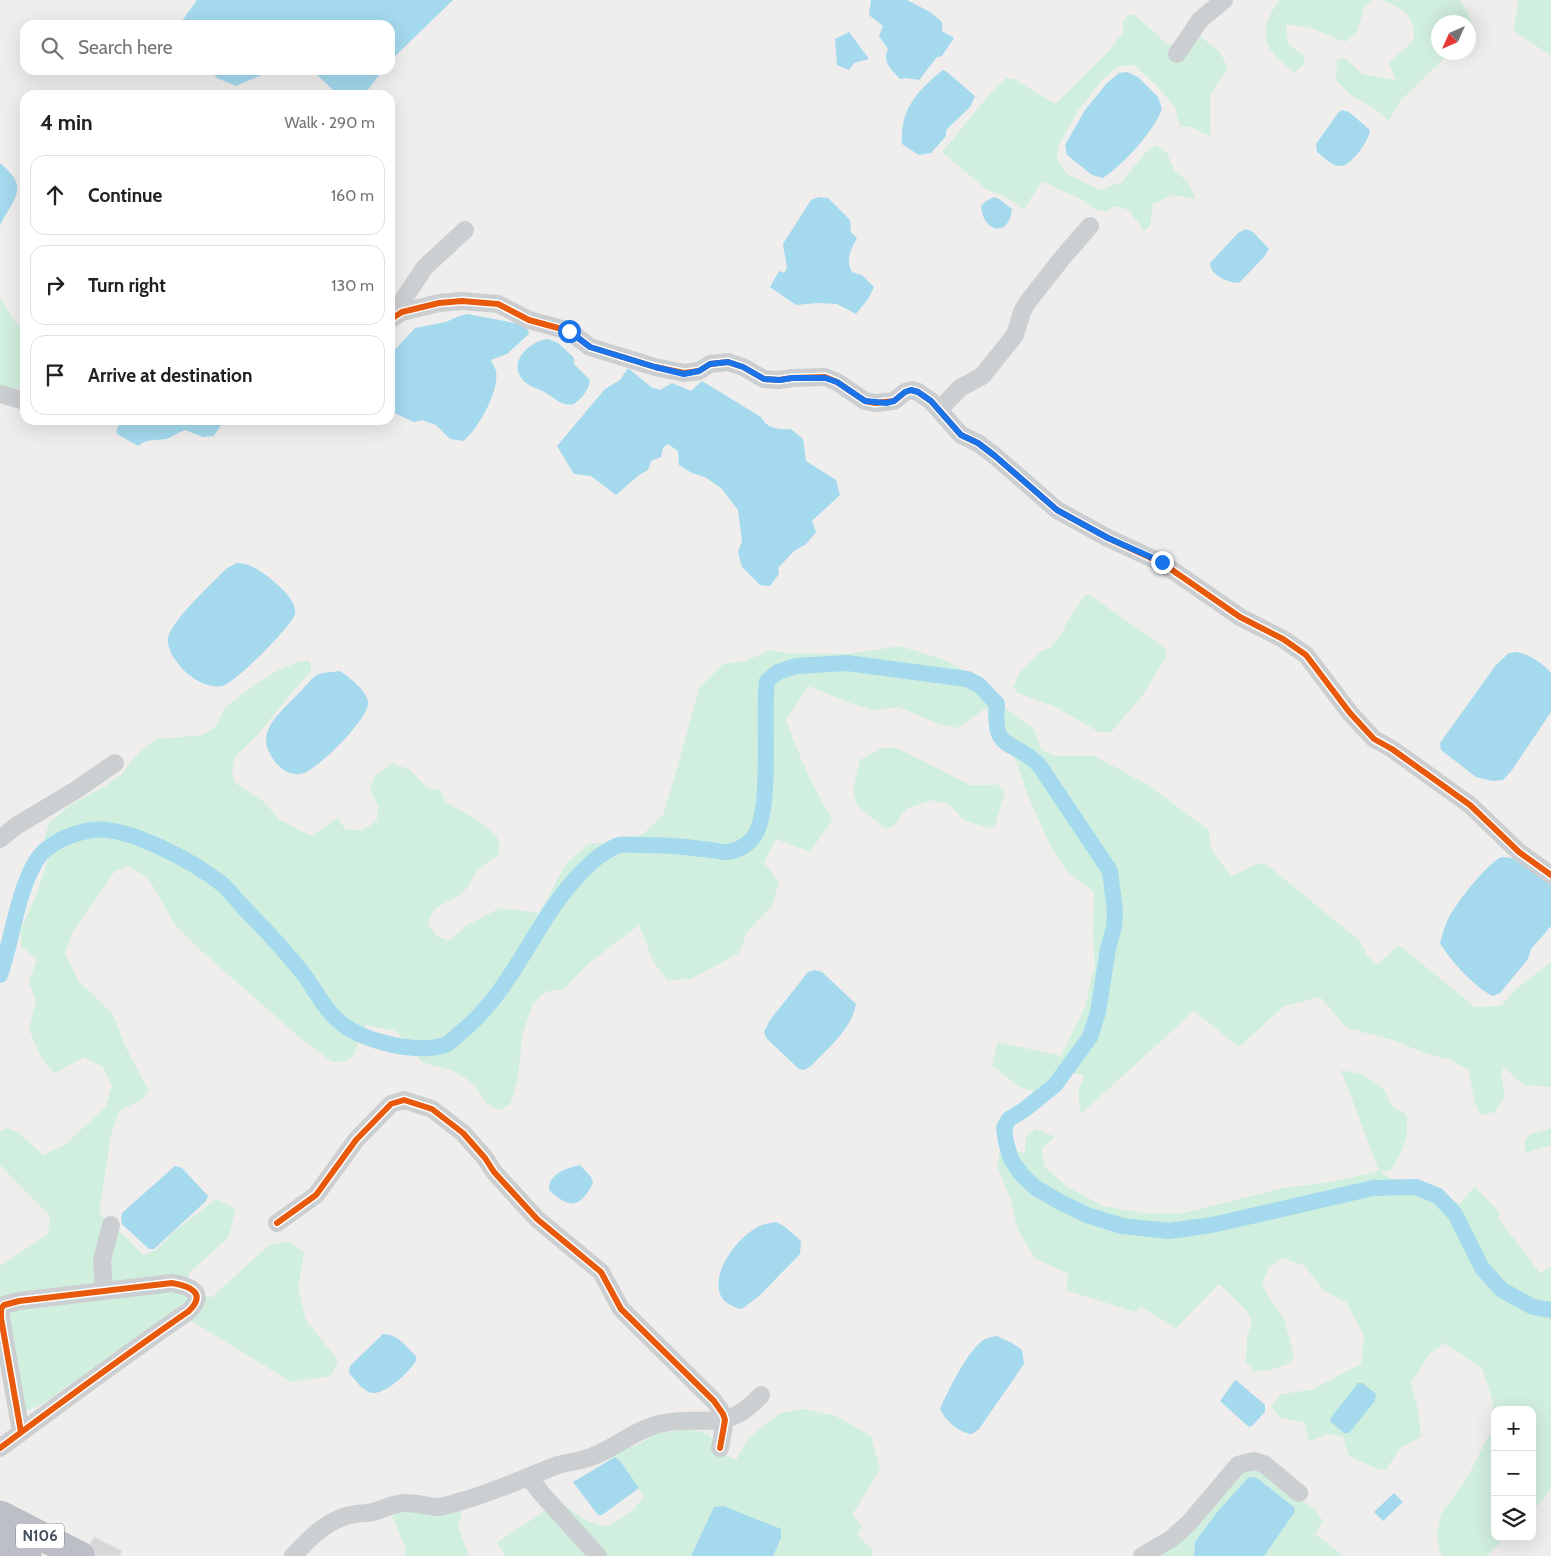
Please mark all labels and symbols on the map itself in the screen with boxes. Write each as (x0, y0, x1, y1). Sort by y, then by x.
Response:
north arrow (1431, 15, 1476, 60)
route start (558, 320, 581, 343)
route end (1151, 551, 1174, 574)
road number: N106 (16, 1524, 64, 1548)

